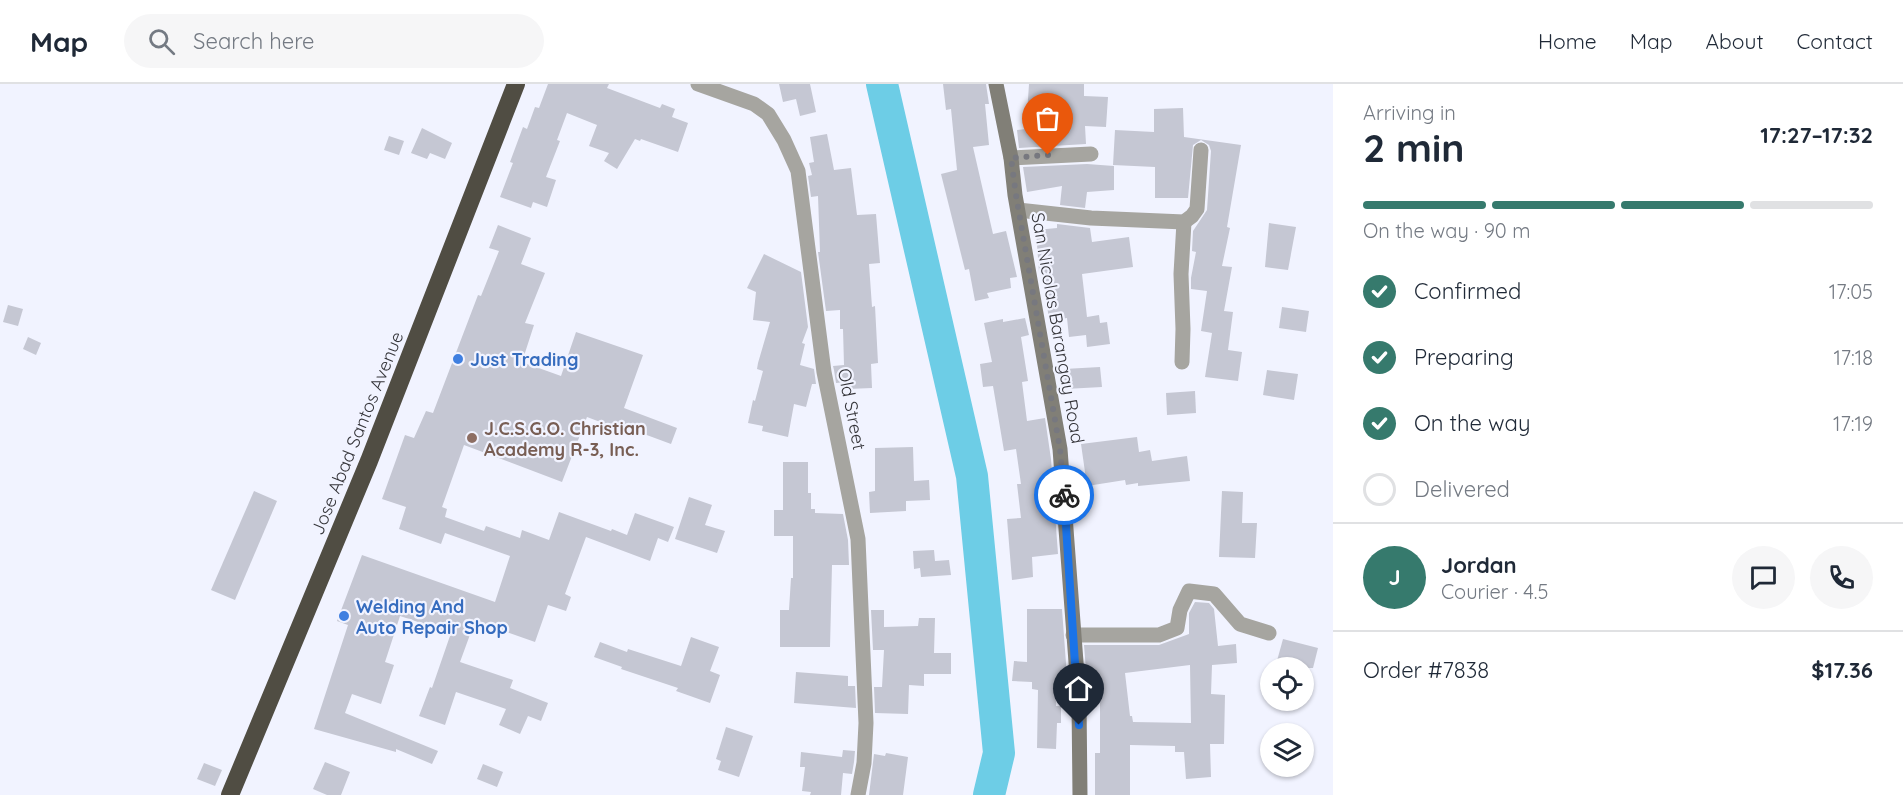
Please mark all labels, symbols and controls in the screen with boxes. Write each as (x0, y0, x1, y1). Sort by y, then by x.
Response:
search box (124, 14, 544, 68)
text: Map (30, 24, 88, 59)
icon: search (145, 25, 178, 58)
text: Search here (193, 27, 315, 55)
text: Home (1538, 28, 1597, 54)
text: Map (1630, 28, 1673, 54)
text: About (1706, 28, 1764, 54)
text: Contact (1797, 28, 1873, 54)
pin (1022, 93, 1073, 155)
text: Arriving in (1363, 100, 1456, 125)
icon: bag (1031, 102, 1064, 135)
text: 17:27–17:32 (1760, 121, 1873, 149)
text: 2 min (1363, 123, 1465, 172)
street label: San Nicolas Barangay Road (1026, 211, 1090, 445)
text: On the way · 90 m (1363, 218, 1530, 243)
icon: check (1363, 275, 1396, 308)
text: Confirmed (1414, 277, 1521, 305)
text: 17:05 (1829, 279, 1873, 304)
street label: Jose Abad Santos Avenue (306, 328, 408, 538)
icon: check (1363, 341, 1396, 374)
text: Preparing (1414, 343, 1514, 371)
text: 17:18 (1833, 345, 1873, 370)
place label: Just Trading (470, 348, 578, 371)
marker: Just Trading (451, 352, 465, 366)
street label: Old Street (833, 366, 871, 452)
icon: check (1363, 407, 1396, 440)
text: On the way (1414, 409, 1530, 437)
text: 17:19 (1833, 411, 1873, 436)
place label: J.C.S.G.O. Christian Academy R-3, Inc. (484, 417, 646, 461)
marker: J.C.S.G.O. Christian Academy R-3, Inc. (465, 431, 479, 445)
courier (1034, 465, 1094, 525)
text: Delivered (1414, 475, 1510, 503)
icon: bike (1048, 479, 1081, 512)
button: chat (1732, 546, 1795, 609)
button: phone (1810, 546, 1873, 609)
text: Jordan (1441, 551, 1517, 579)
text: J (1388, 563, 1401, 591)
text: Courier · 4.5 (1441, 579, 1548, 604)
place label: Welding And Auto Repair Shop (356, 595, 508, 639)
marker: Welding And Auto Repair Shop (337, 609, 351, 623)
text: Order #7838 (1363, 656, 1489, 684)
text: $17.36 (1811, 656, 1873, 684)
map controls (1260, 657, 1314, 777)
button: locate (1260, 657, 1314, 711)
pin (1053, 663, 1104, 725)
icon: home (1062, 672, 1095, 705)
button: layers (1260, 723, 1314, 777)

